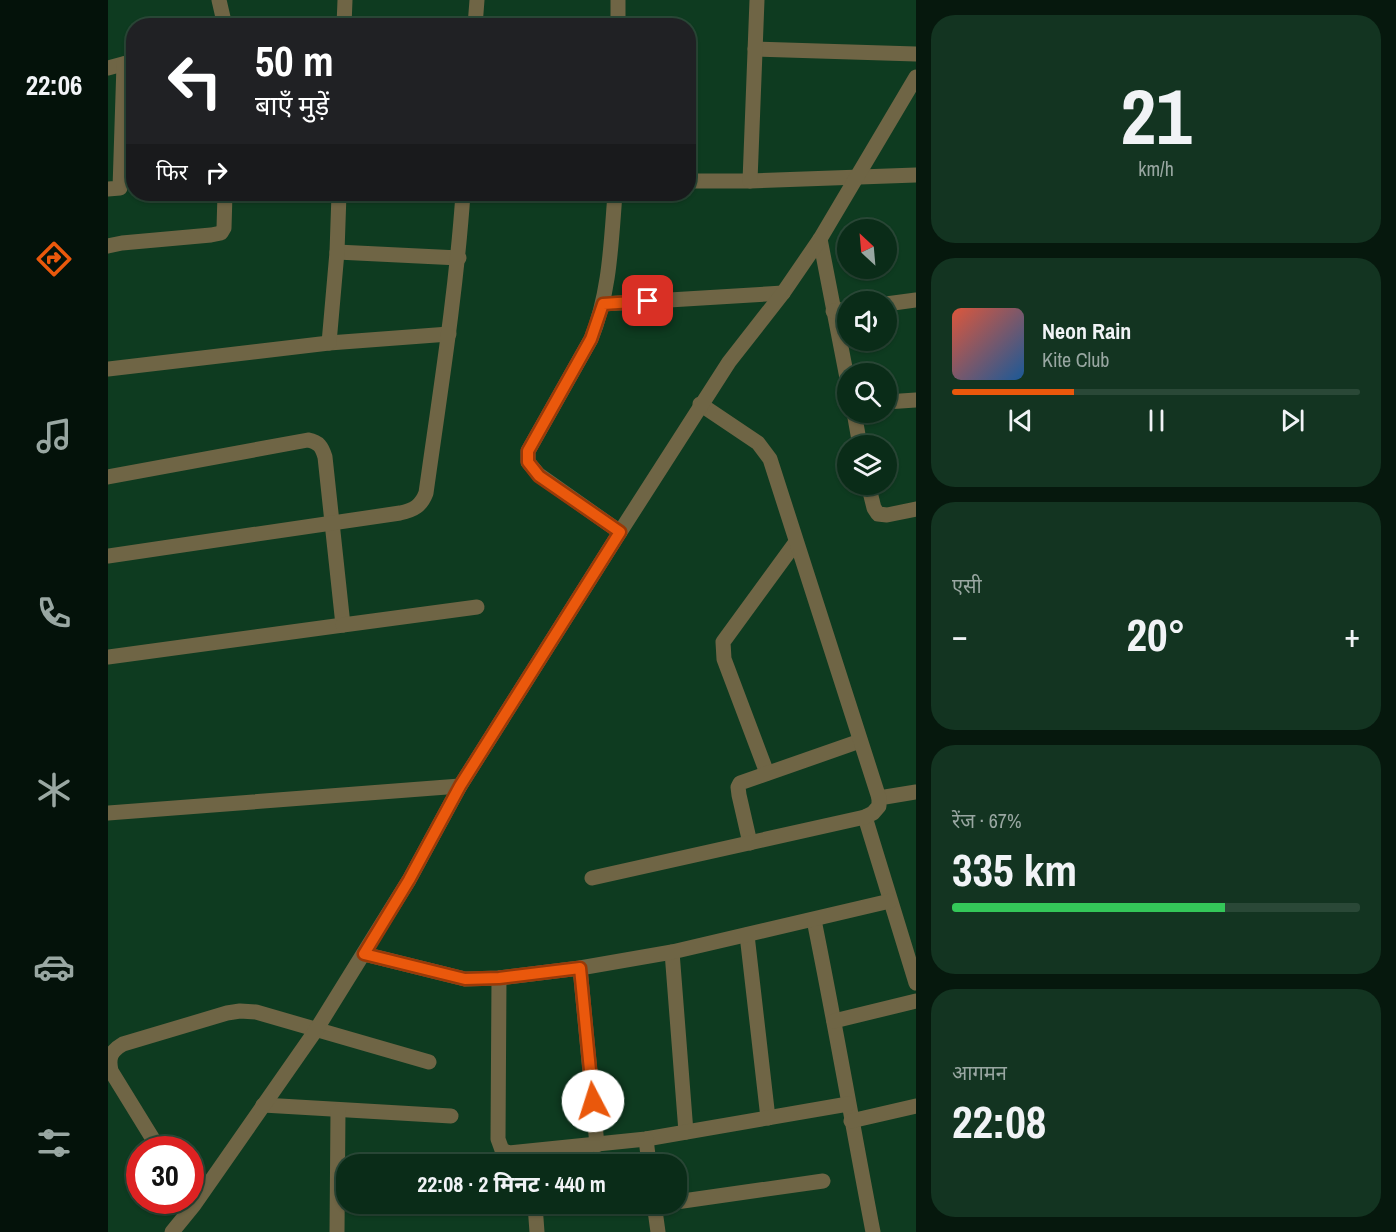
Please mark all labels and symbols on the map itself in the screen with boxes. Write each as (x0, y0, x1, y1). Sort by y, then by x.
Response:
north arrow (837, 219, 897, 279)
pin (622, 275, 673, 326)
position arrow (561, 1069, 625, 1133)
speed limit sign: 30 (126, 1136, 204, 1214)

